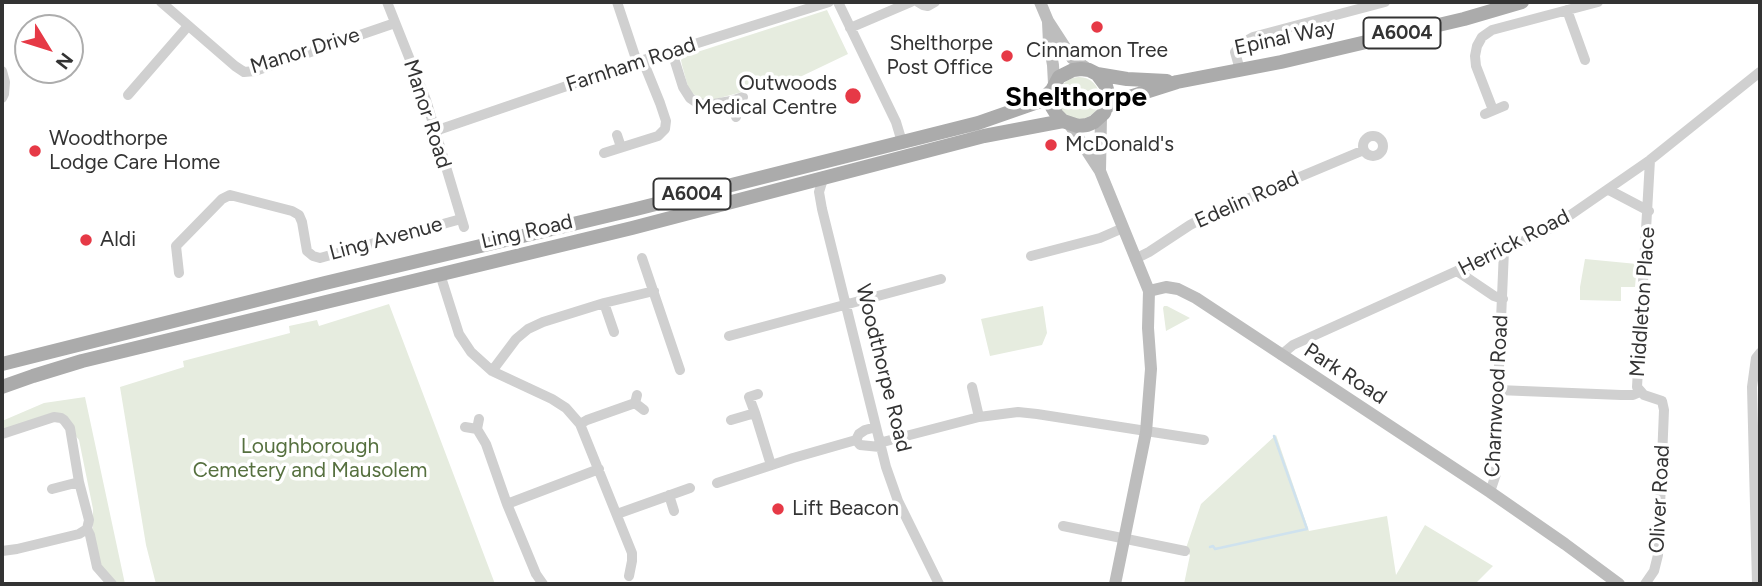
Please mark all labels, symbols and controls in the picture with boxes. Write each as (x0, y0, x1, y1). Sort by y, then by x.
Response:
north arrow (14, 14, 84, 84)
street label: Epinal Way (1232, 15, 1338, 61)
road number: A6004 (1364, 18, 1440, 48)
marker: Cinnamon Tree (1089, 19, 1105, 35)
street label: Manor Drive (247, 22, 363, 80)
place label: Shelthorpe Post Office (886, 31, 993, 81)
street label: Farnham Road (563, 32, 699, 98)
place label: Cinnamon Tree (1026, 38, 1168, 64)
text: N (51, 48, 78, 74)
marker: Shelthorpe Post Office (999, 48, 1015, 64)
street label: Manor Road (398, 56, 456, 172)
place label: Outwoods Medical Centre (694, 71, 837, 121)
district label: Shelthorpe (1005, 81, 1147, 115)
marker: Outwoods Medical Centre (843, 86, 863, 106)
place label: Woodthorpe Lodge Care Home (49, 126, 220, 176)
place label: McDonald's (1065, 132, 1174, 158)
marker: McDonald's (1043, 137, 1059, 153)
marker: Woodthorpe Lodge Care Home (27, 143, 43, 159)
street label: Edelin Road (1191, 166, 1303, 234)
road number: A6004 (654, 178, 730, 210)
street label: Herrick Road (1454, 204, 1574, 282)
street label: Ling Road (479, 209, 575, 255)
street label: Ling Avenue (327, 212, 445, 266)
street label: Middleton Place (1625, 226, 1661, 378)
place label: Aldi (100, 227, 136, 253)
marker: Aldi (78, 232, 94, 248)
street label: Woodthorpe Road (850, 281, 916, 455)
street label: Charnwood Road (1480, 314, 1514, 478)
street label: Park Road (1299, 338, 1391, 410)
park label: Loughborough Cemetery and Mausolem (193, 434, 427, 484)
street label: Oliver Road (1645, 444, 1675, 554)
place label: Lift Beacon (792, 496, 899, 522)
marker: Lift Beacon (770, 501, 786, 517)

